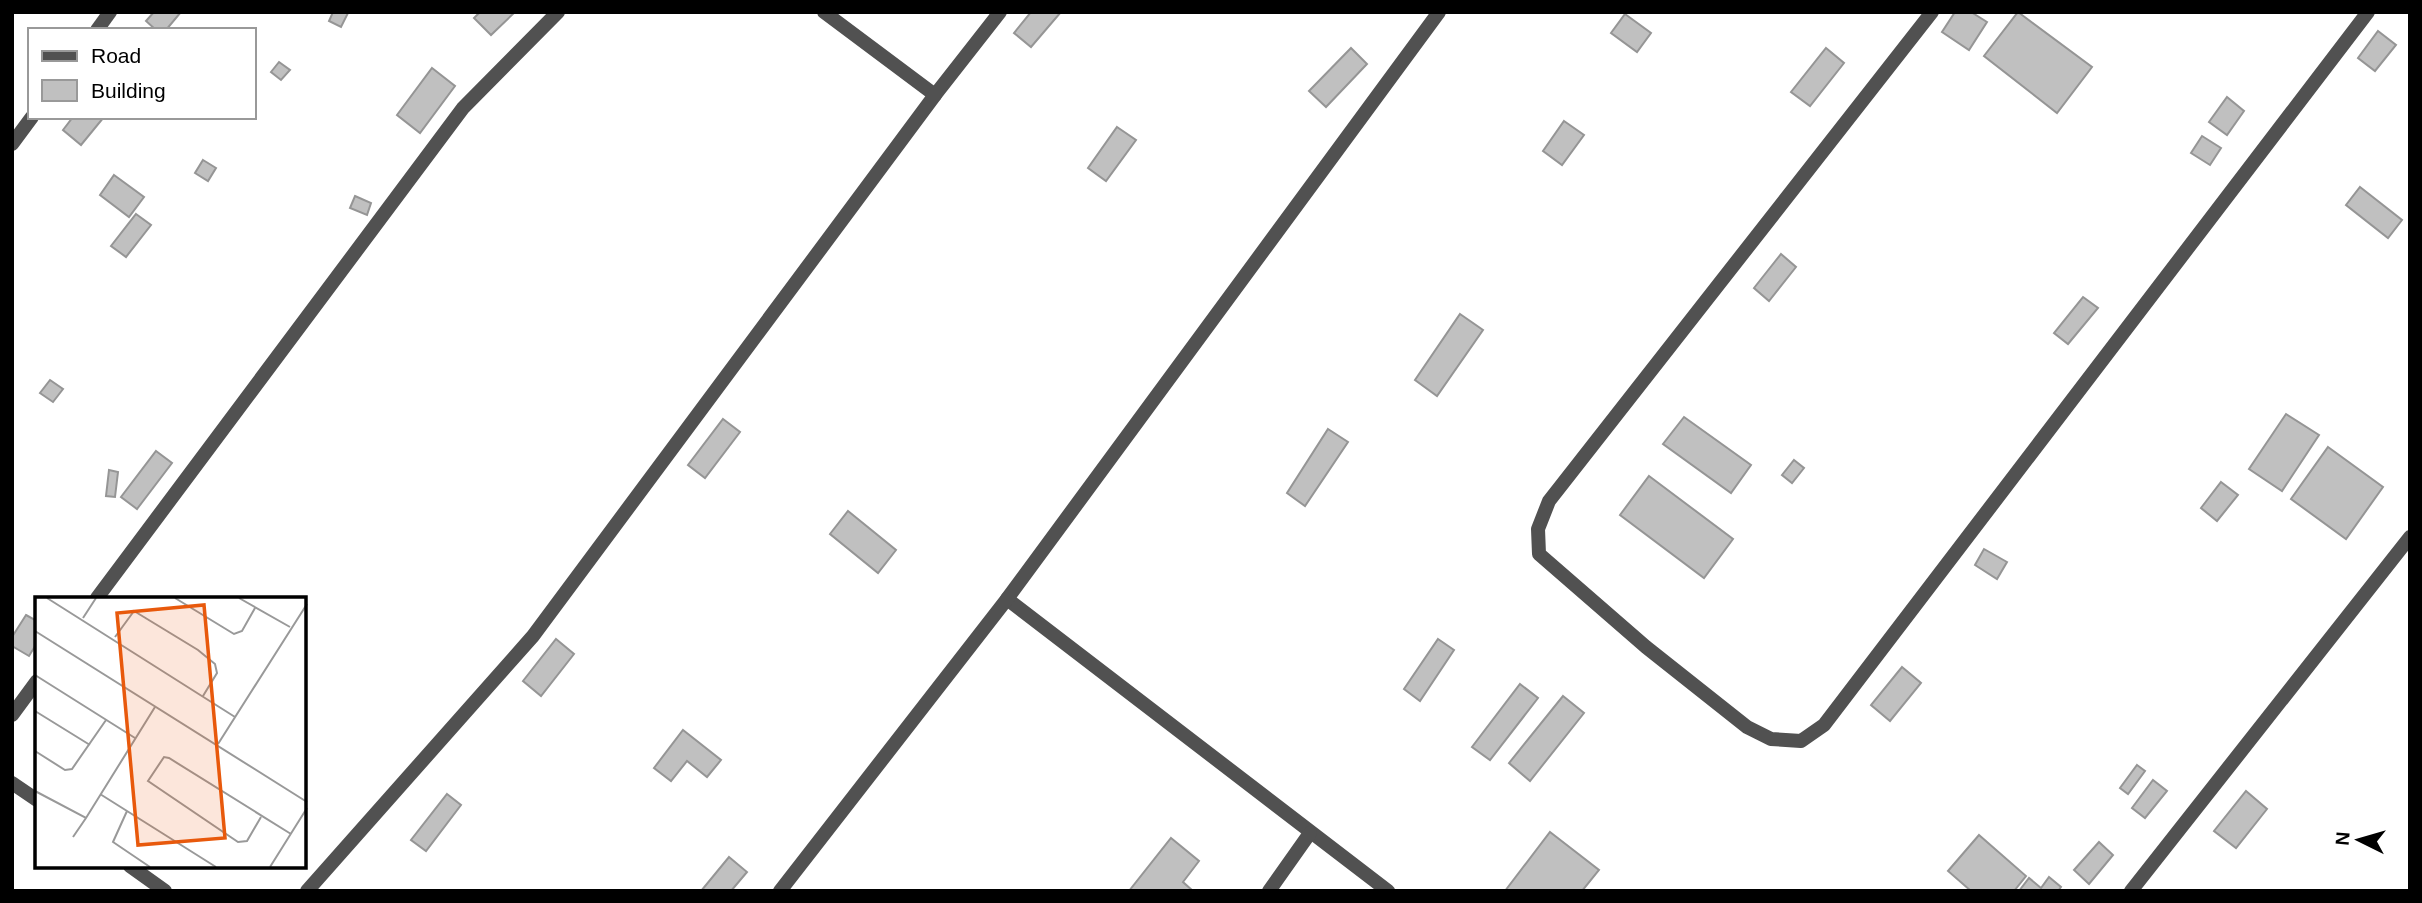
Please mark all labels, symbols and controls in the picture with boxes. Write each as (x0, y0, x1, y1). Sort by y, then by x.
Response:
legend (28, 28, 256, 119)
text: Road (91, 44, 141, 67)
text: Building (91, 79, 166, 102)
inset map (35, 597, 306, 868)
north arrow (2324, 805, 2394, 875)
text: N (2332, 831, 2354, 846)

